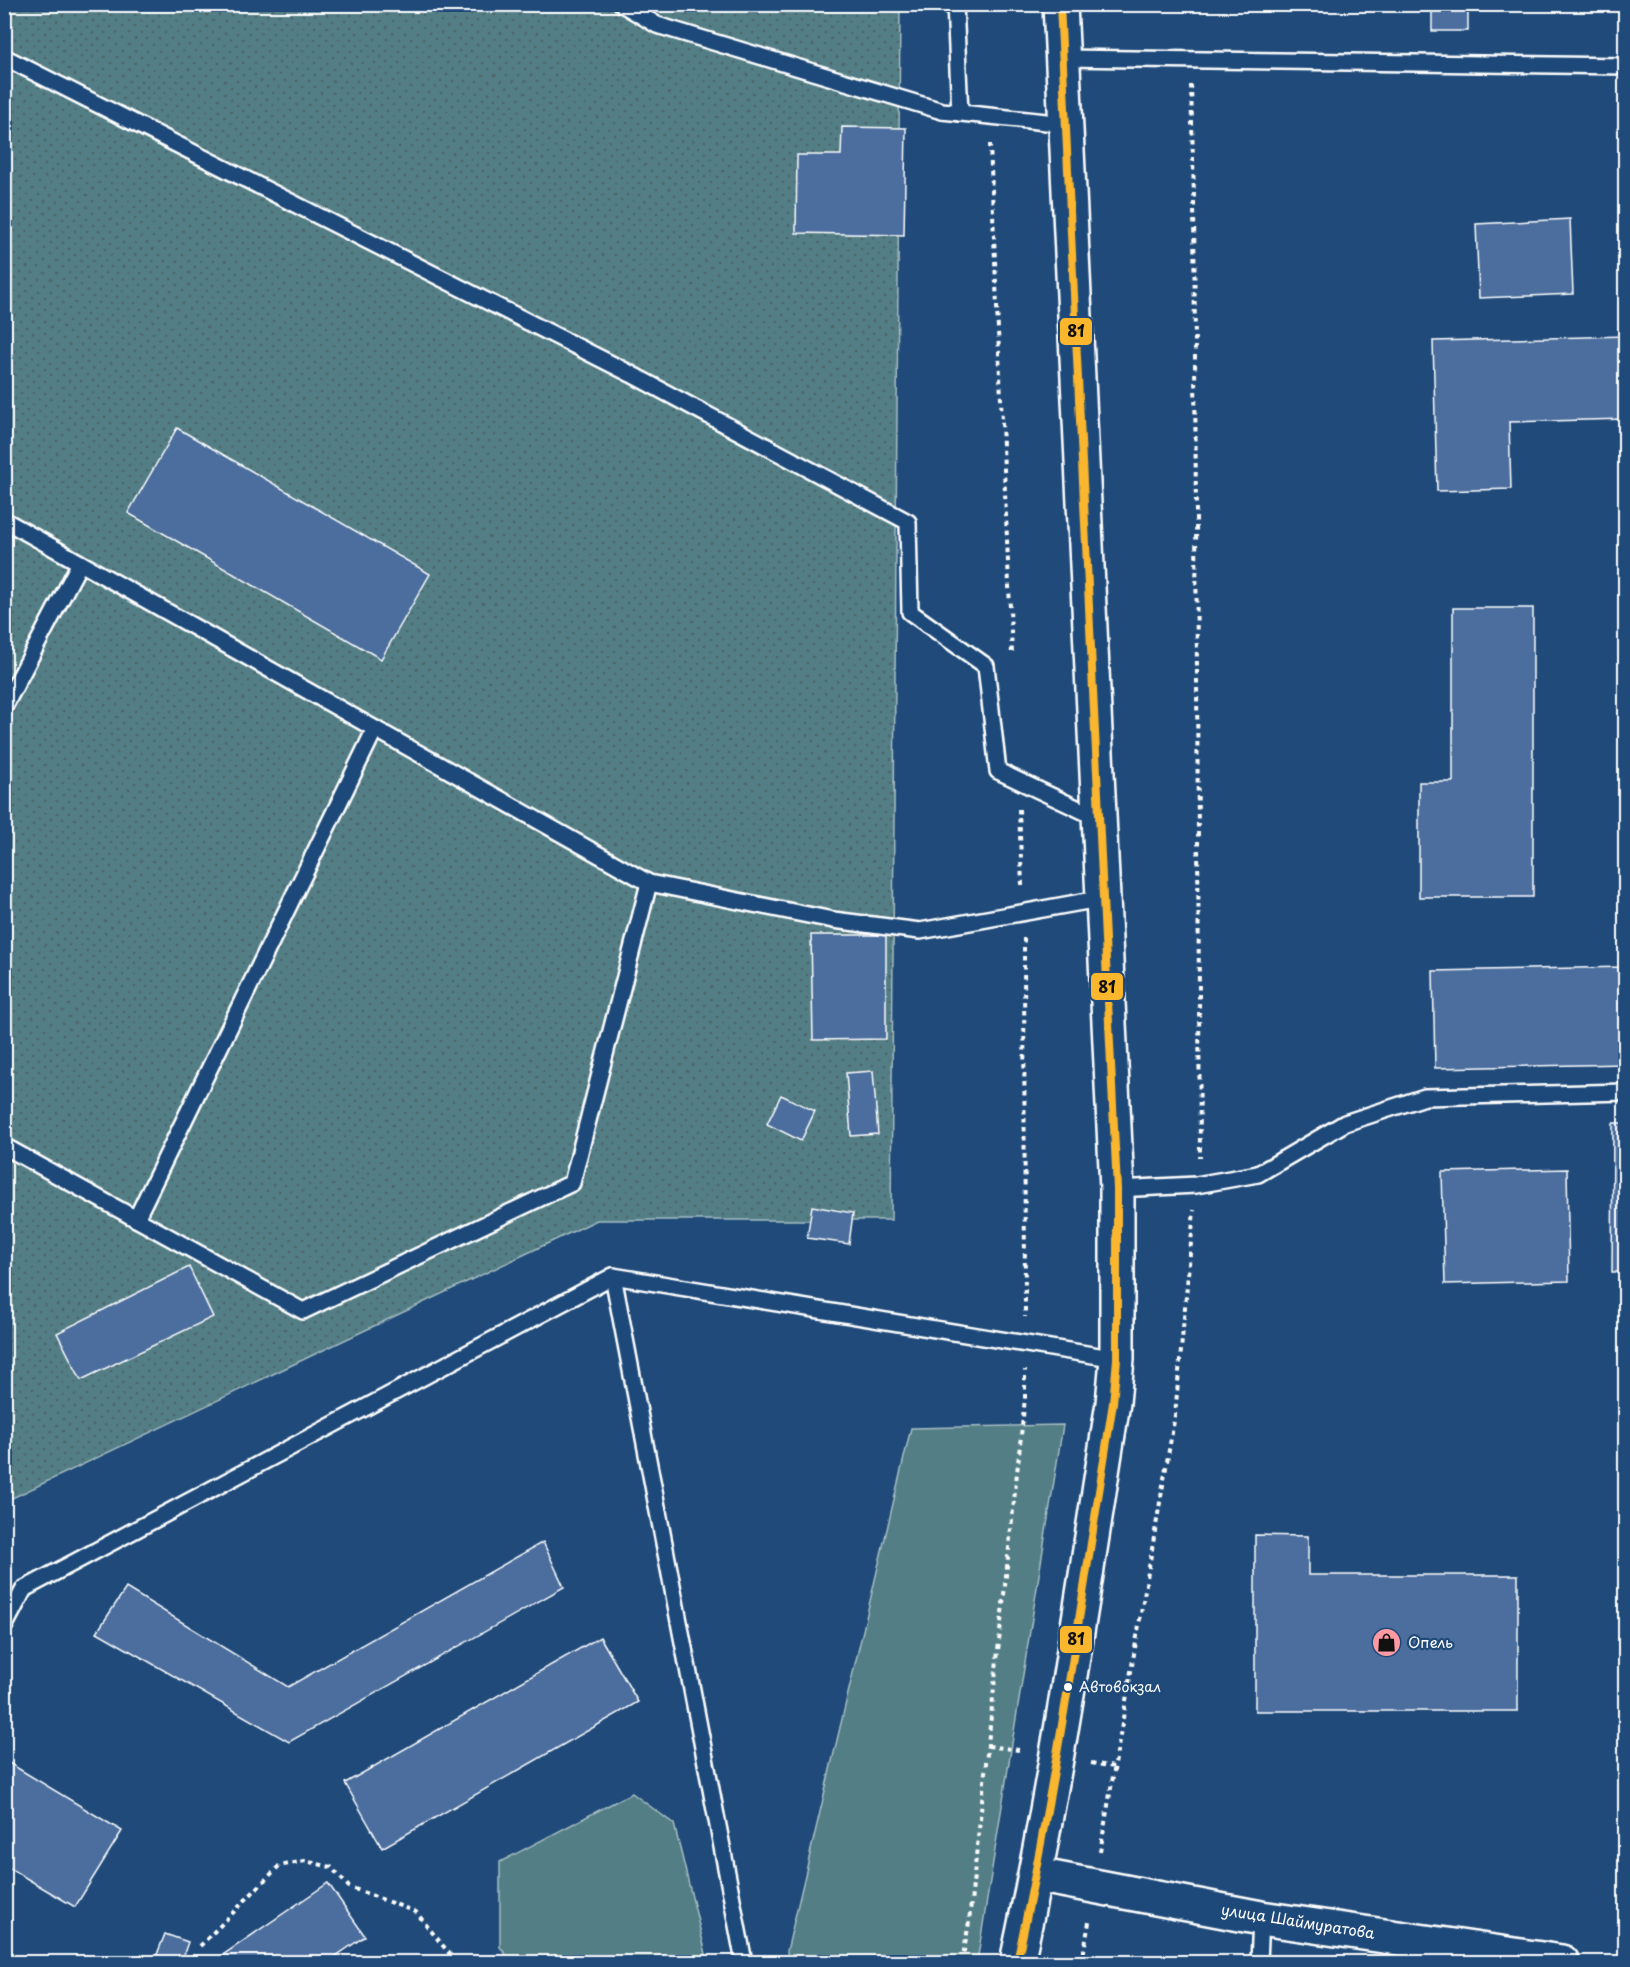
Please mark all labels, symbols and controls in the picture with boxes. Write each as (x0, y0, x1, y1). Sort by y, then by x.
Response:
line badge: 81 (1059, 317, 1093, 346)
text: 81 (1067, 318, 1085, 342)
line badge: 81 (1090, 972, 1124, 1001)
text: 81 (1098, 974, 1116, 998)
line badge: 81 (1059, 1625, 1093, 1654)
text: 81 (1067, 1626, 1085, 1650)
shop icon: Опель (1371, 1627, 1403, 1659)
place label: Опель (1408, 1630, 1453, 1653)
place label: Автовокзал (1079, 1676, 1161, 1697)
marker: Автовокзал (1062, 1681, 1074, 1693)
street label: улица Шаймуратова (1220, 1897, 1377, 1944)

